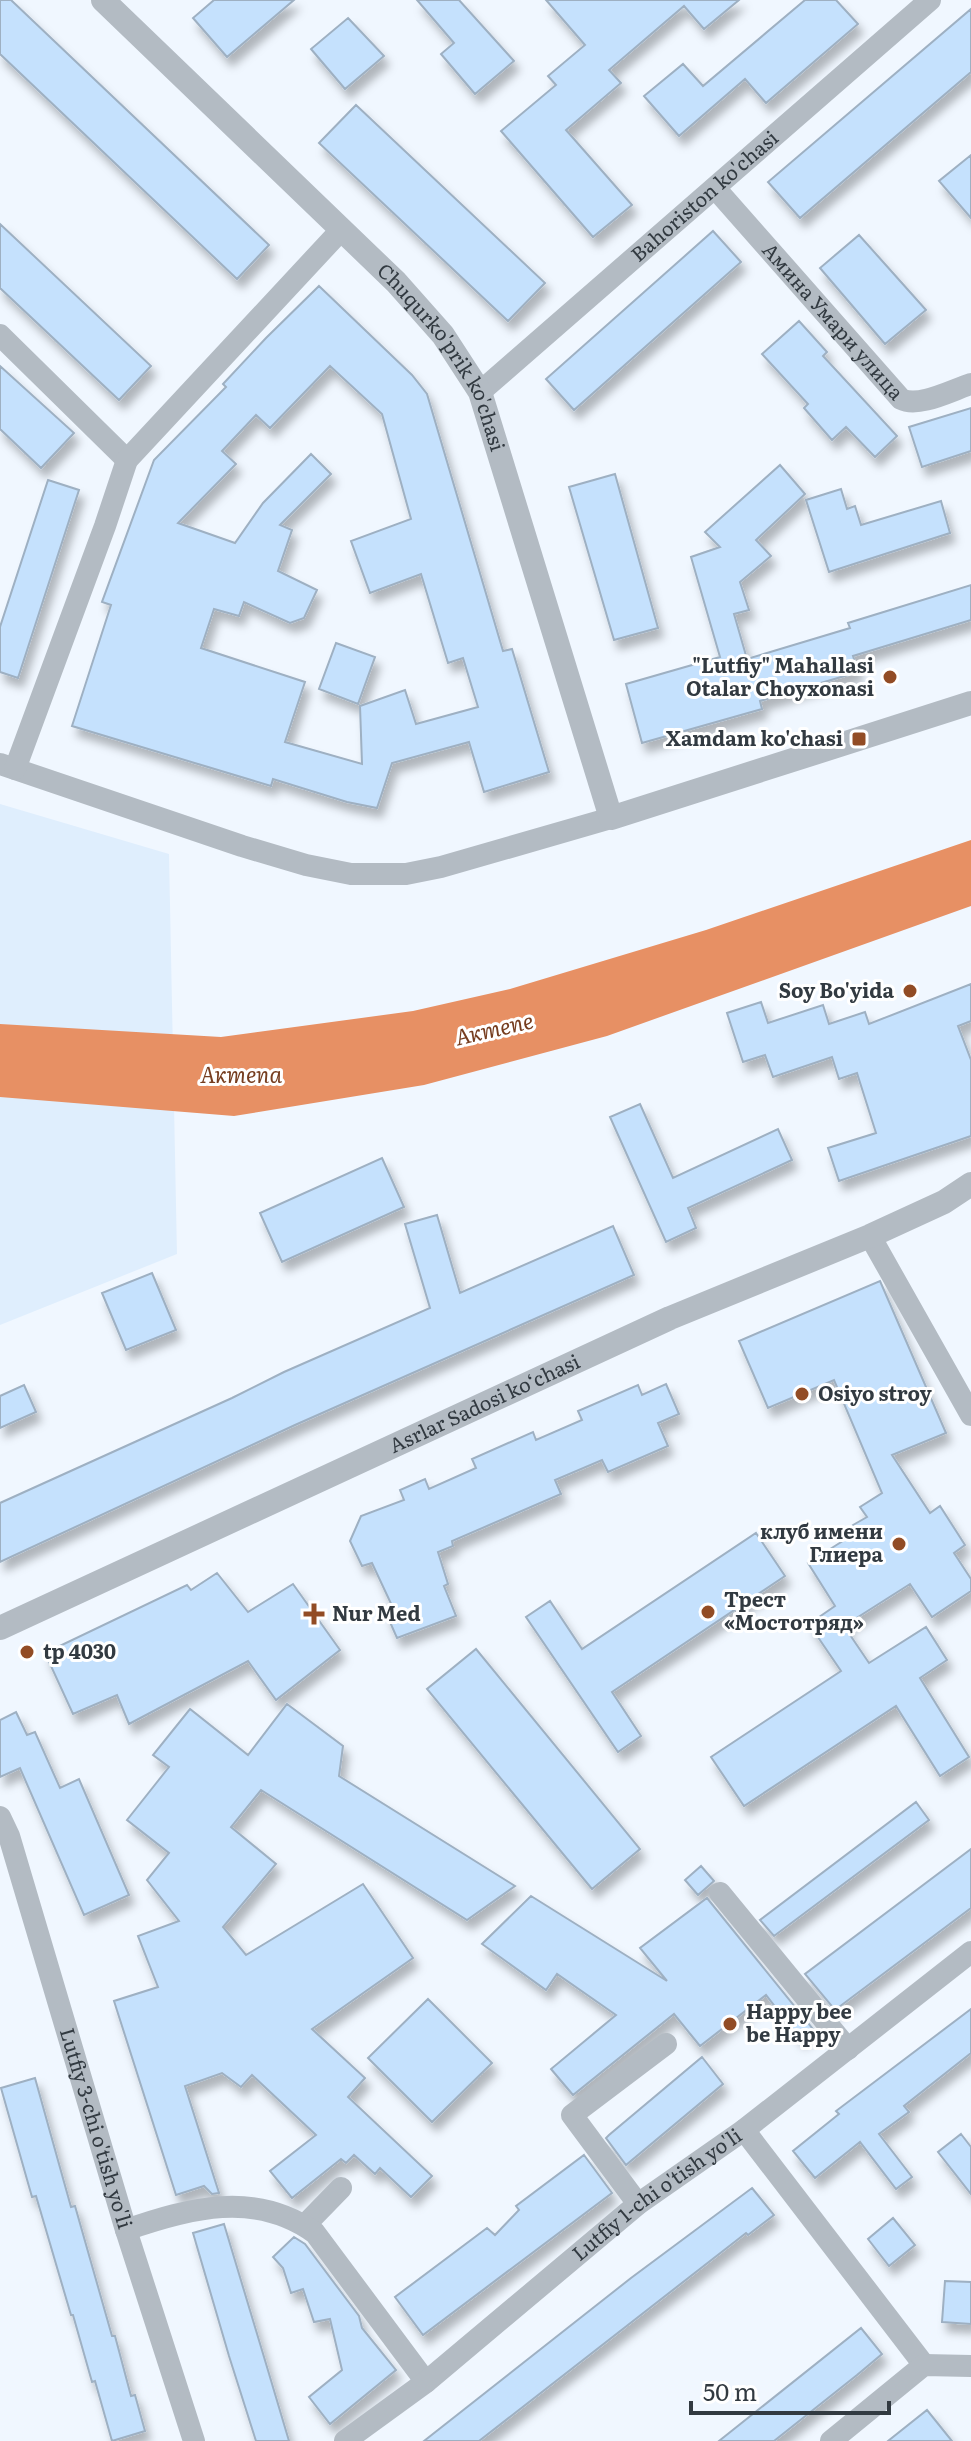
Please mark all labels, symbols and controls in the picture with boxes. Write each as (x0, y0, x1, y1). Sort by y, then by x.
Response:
street label: Bahoriston ko'chasi (623, 122, 784, 267)
street label: Амина Умари улица (756, 235, 912, 406)
street label: Chuqurko'prik ko'chasi (371, 255, 514, 455)
place label: "Lutfiy" Mahallasi Otalar Choyxonasi (686, 649, 874, 702)
marker: "Lutfiy" Mahallasi Otalar Choyxonasi (881, 668, 899, 686)
place label: Xamdam ko'chasi (666, 722, 843, 752)
marker: Xamdam ko'chasi (850, 730, 868, 748)
place label: Soy Bo'yida (779, 974, 894, 1004)
marker: Soy Bo'yida (901, 982, 919, 1000)
water label: Актепе (451, 1002, 536, 1053)
water label: Актепа (200, 1057, 282, 1090)
street label: Asrlar Sadosi ko‘chasi (384, 1345, 584, 1459)
place label: Osiyo stroy (818, 1377, 933, 1407)
marker: Osiyo stroy (793, 1385, 811, 1403)
place label: клуб имени Глиера (760, 1515, 883, 1568)
marker: клуб имени Глиера (890, 1535, 908, 1553)
place label: Трест «Мостотряд» (724, 1583, 864, 1636)
place label: Nur Med (332, 1597, 421, 1627)
marker: Nur Med (303, 1603, 325, 1625)
marker: Трест «Мостотряд» (699, 1603, 717, 1621)
place label: tp 4030 (43, 1635, 116, 1665)
marker: tp 4030 (18, 1643, 36, 1661)
place label: Happy bee be Happy (746, 1995, 852, 2048)
marker: Happy bee be Happy (721, 2015, 739, 2033)
street label: Lutfiy 3-chi o'tish yo'li (54, 2024, 142, 2232)
street label: Lutfiy 1-chi o'tish yo'li (564, 2119, 747, 2267)
scale bar (691, 2365, 889, 2415)
text: 50 m (703, 2373, 757, 2408)

